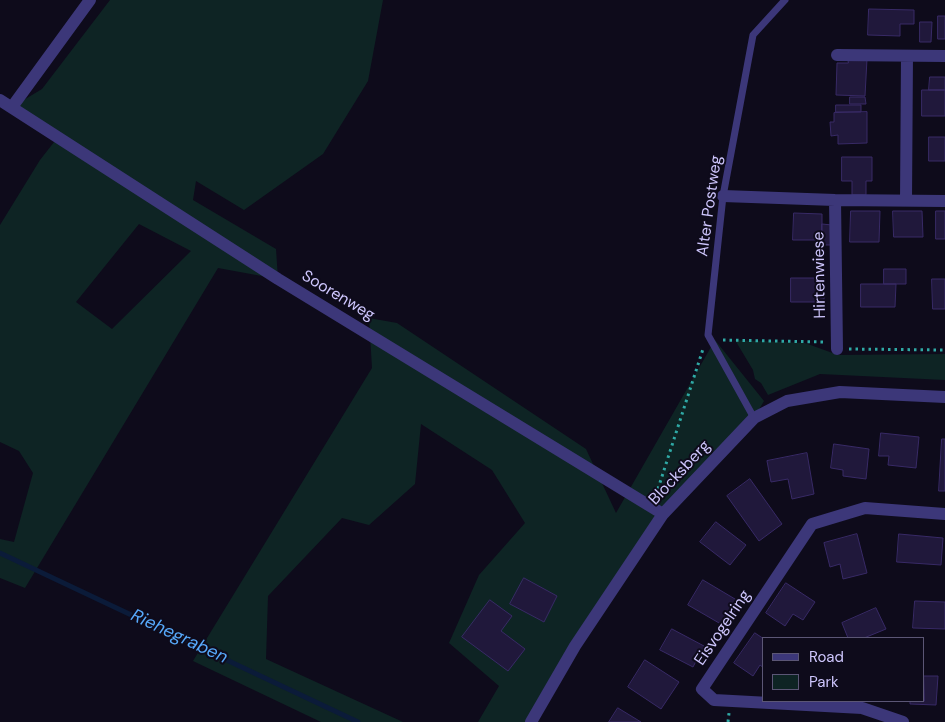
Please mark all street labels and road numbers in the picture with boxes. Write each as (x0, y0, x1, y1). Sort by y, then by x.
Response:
street label: Alter Postweg (693, 154, 727, 258)
street label: Hirtenwiese (810, 231, 830, 319)
street label: Soorenweg (298, 267, 378, 325)
street label: Blocksberg (645, 437, 715, 509)
street label: Eisvogelring (691, 587, 755, 669)

